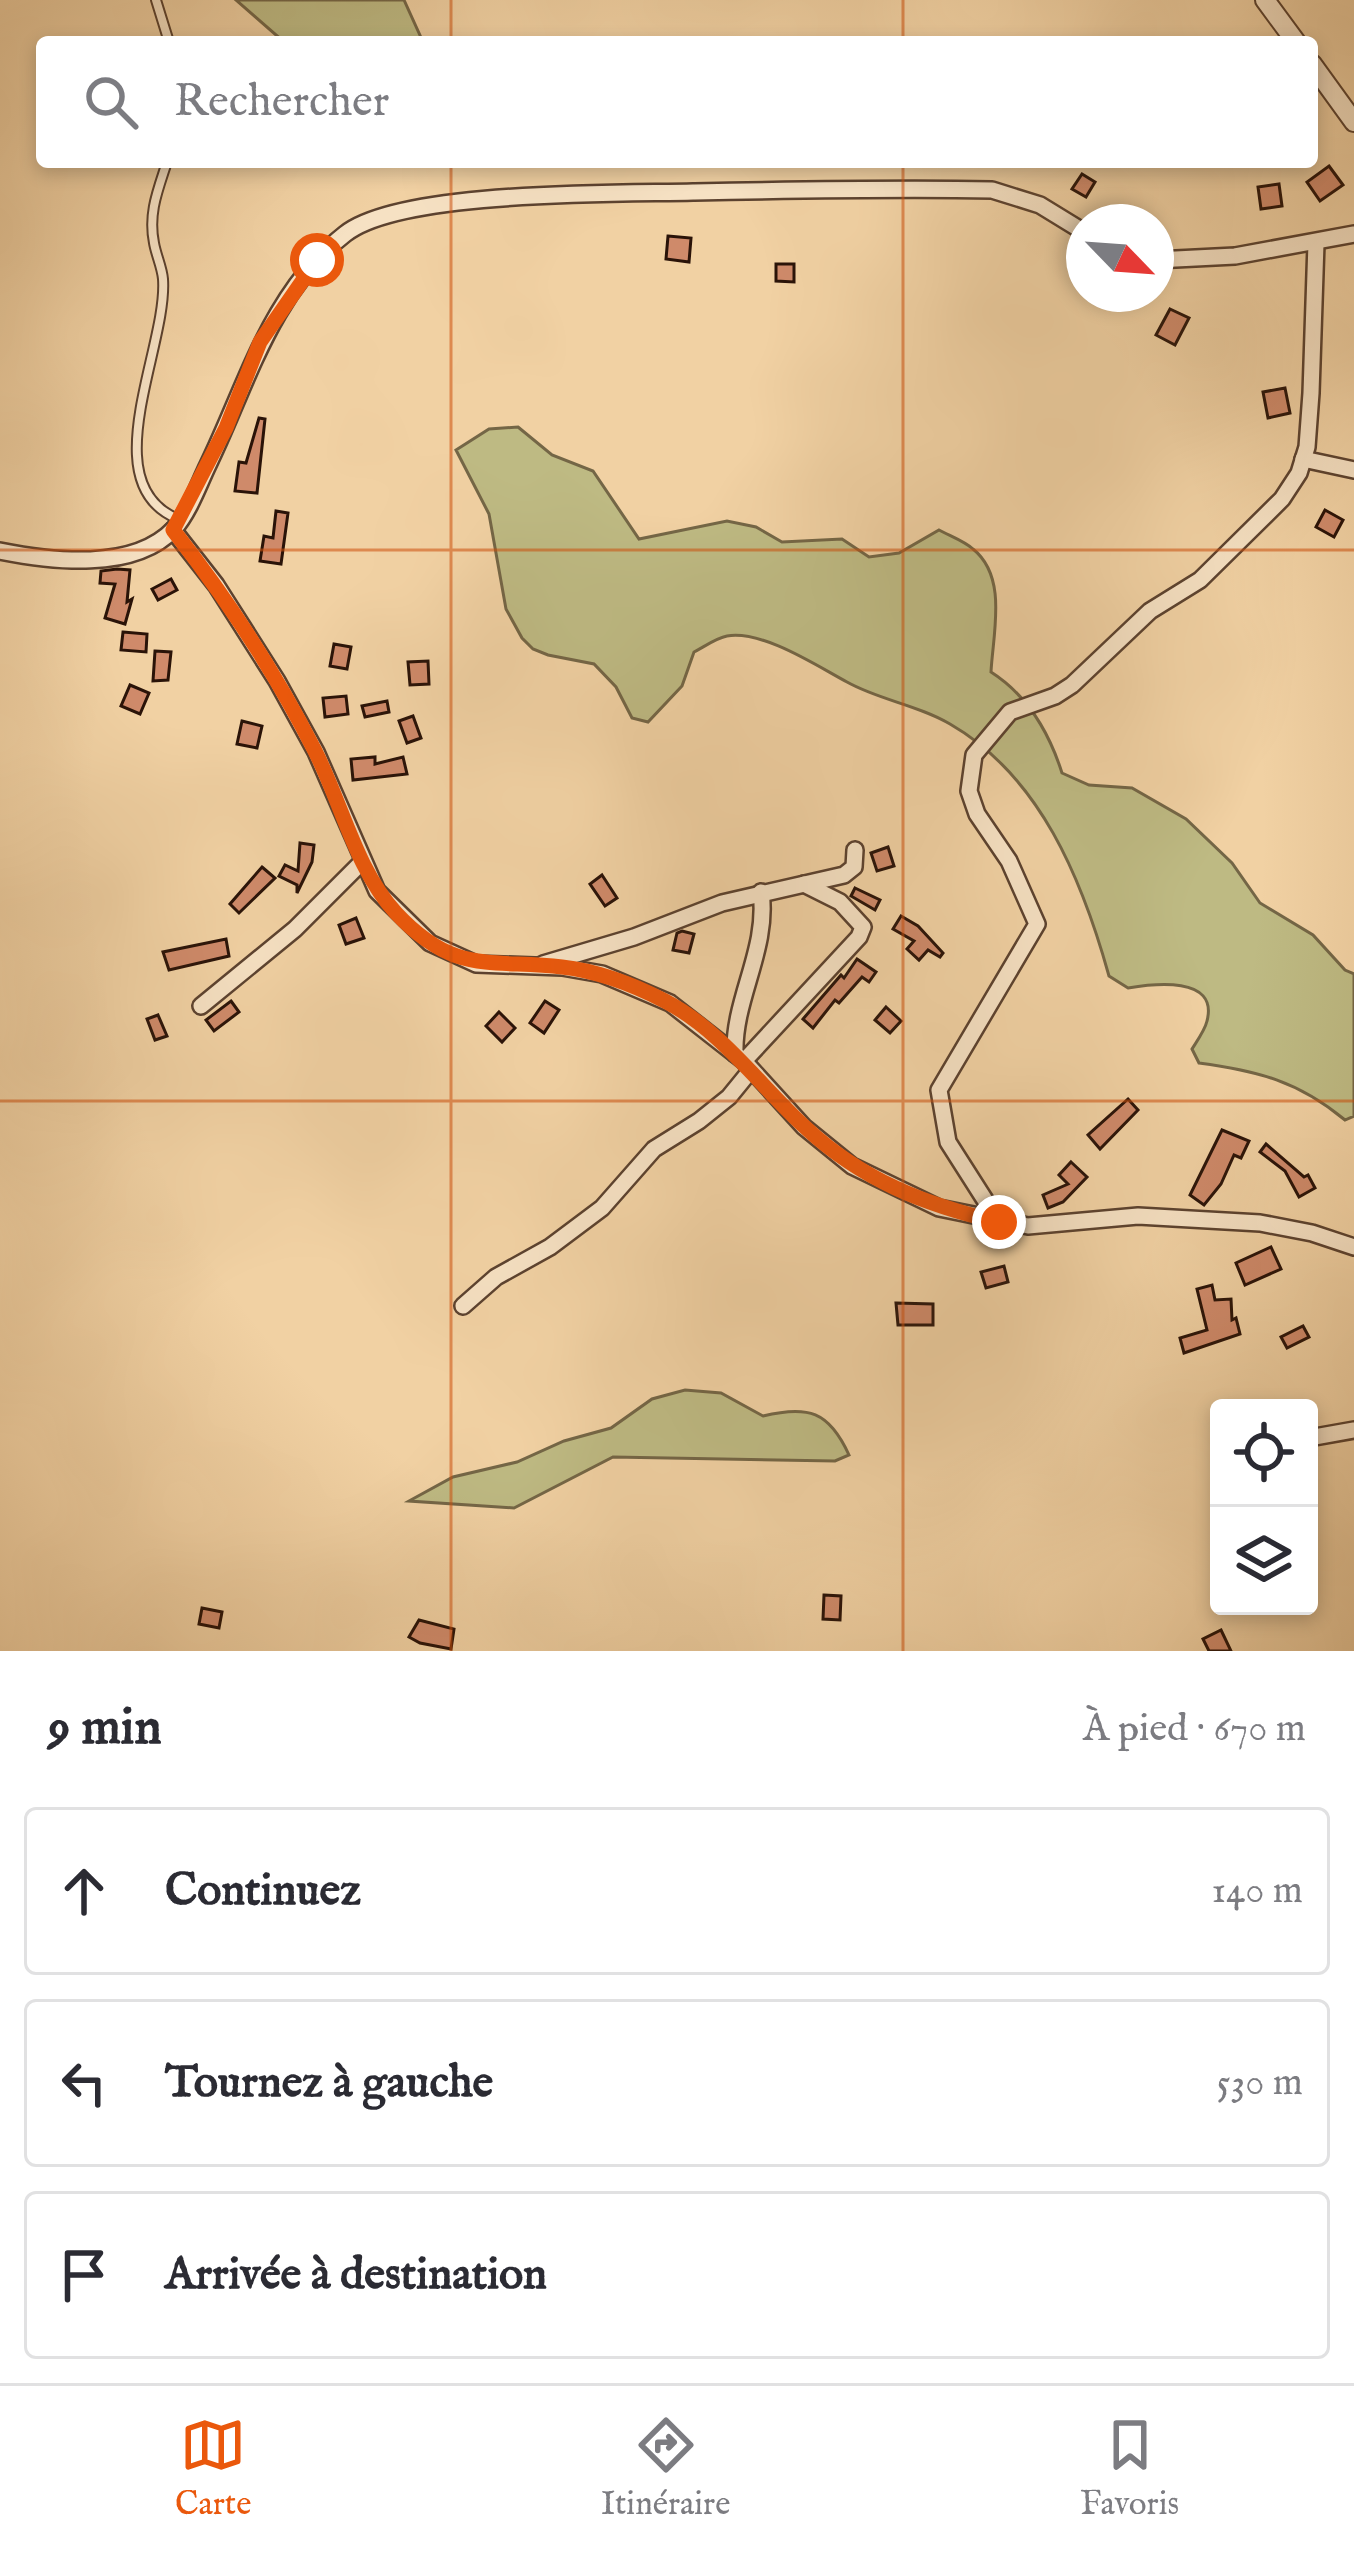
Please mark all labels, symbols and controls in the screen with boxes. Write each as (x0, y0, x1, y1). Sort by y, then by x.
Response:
search box (36, 36, 1318, 168)
icon: search (78, 69, 144, 135)
text: Rechercher (174, 74, 389, 131)
north arrow (1066, 204, 1174, 312)
route start (290, 233, 344, 287)
route end (972, 1195, 1026, 1249)
map controls (1210, 1399, 1318, 1615)
button: locate (1210, 1399, 1318, 1507)
button: layers (1210, 1507, 1318, 1615)
text: 9 min (48, 1697, 162, 1762)
text: À pied · 670 m (1083, 1705, 1306, 1754)
icon: ahead (51, 1858, 117, 1924)
text: Continuez (165, 1863, 361, 1920)
text: 140 m (1212, 1867, 1303, 1916)
icon: left (51, 2050, 117, 2116)
text: Tournez à gauche (165, 2055, 493, 2112)
text: 530 m (1217, 2059, 1303, 2108)
icon: arrive (51, 2242, 117, 2308)
text: Arrivée à destination (165, 2247, 547, 2304)
tab: Carte (175, 2412, 251, 2526)
tab: Itinéraire (601, 2412, 730, 2526)
tab: Favoris (1080, 2412, 1179, 2526)

